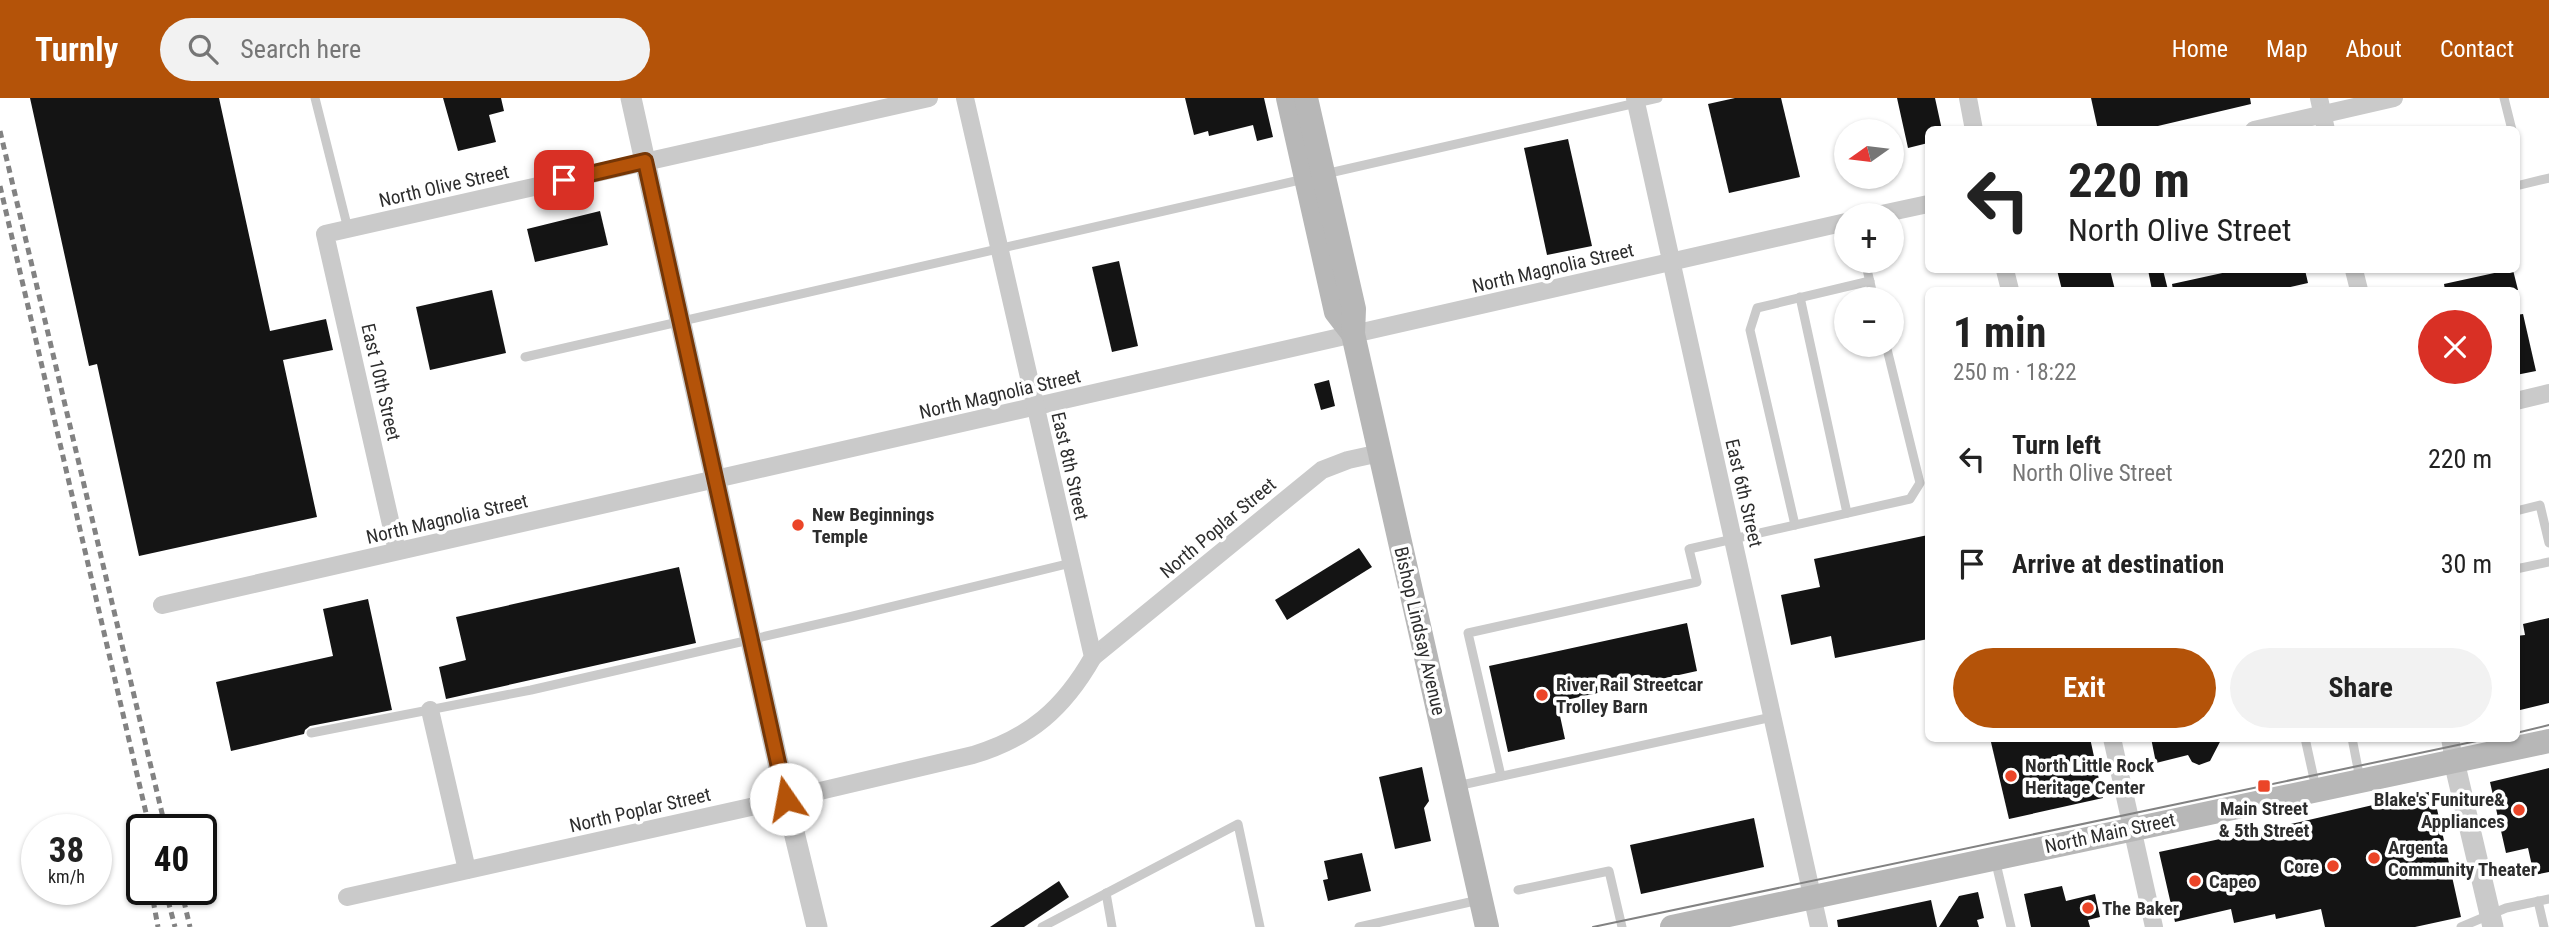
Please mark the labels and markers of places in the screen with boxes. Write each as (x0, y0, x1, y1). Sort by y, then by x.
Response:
pin (534, 150, 594, 210)
place label: New Beginnings Temple (812, 503, 934, 548)
marker: New Beginnings Temple (790, 517, 806, 533)
place label: River Rail Streetcar Trolley Barn (1556, 673, 1703, 718)
marker: River Rail Streetcar Trolley Barn (1534, 687, 1550, 703)
place label: North Little Rock Heritage Center (2025, 754, 2155, 799)
marker: North Little Rock Heritage Center (2003, 768, 2019, 784)
marker: Main Street & 5th Street (2256, 778, 2272, 794)
place label: Blake's Funiture& Appliances (2374, 788, 2505, 833)
place label: Main Street & 5th Street (2219, 797, 2310, 842)
marker: Blake's Funiture& Appliances (2511, 802, 2527, 818)
place label: Argenta Community Theater (2388, 836, 2537, 881)
marker: Argenta Community Theater (2366, 850, 2382, 866)
place label: Core (2284, 855, 2319, 878)
marker: Core (2325, 858, 2341, 874)
place label: Capeo (2209, 870, 2257, 893)
marker: Capeo (2187, 873, 2203, 889)
place label: The Baker (2102, 897, 2179, 920)
marker: The Baker (2080, 900, 2096, 916)

